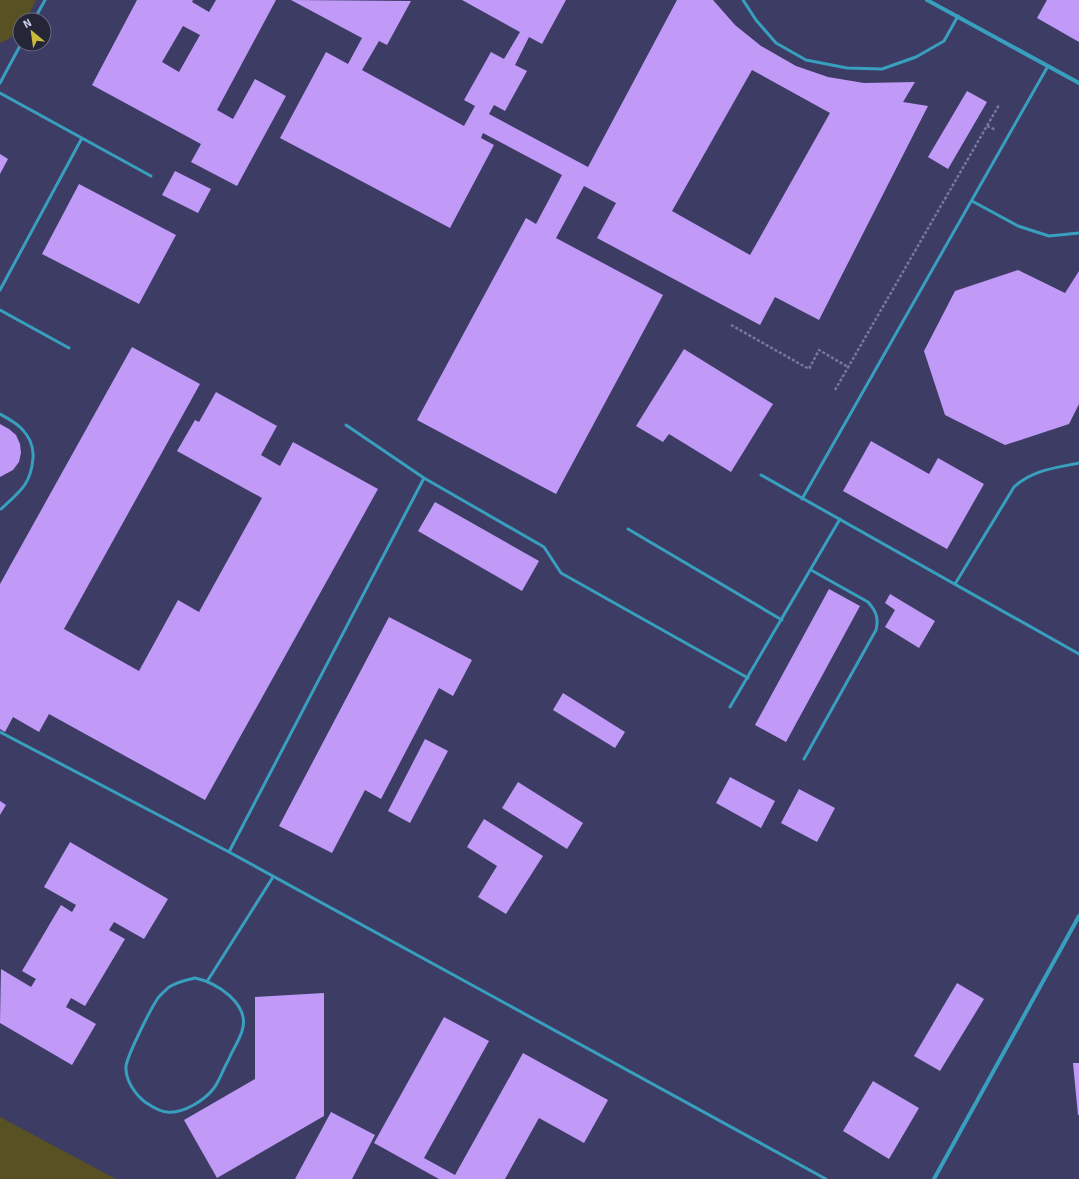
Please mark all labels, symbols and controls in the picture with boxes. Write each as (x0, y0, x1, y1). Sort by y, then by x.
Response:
north arrow (12, 12, 52, 52)
text: N (21, 16, 34, 31)

